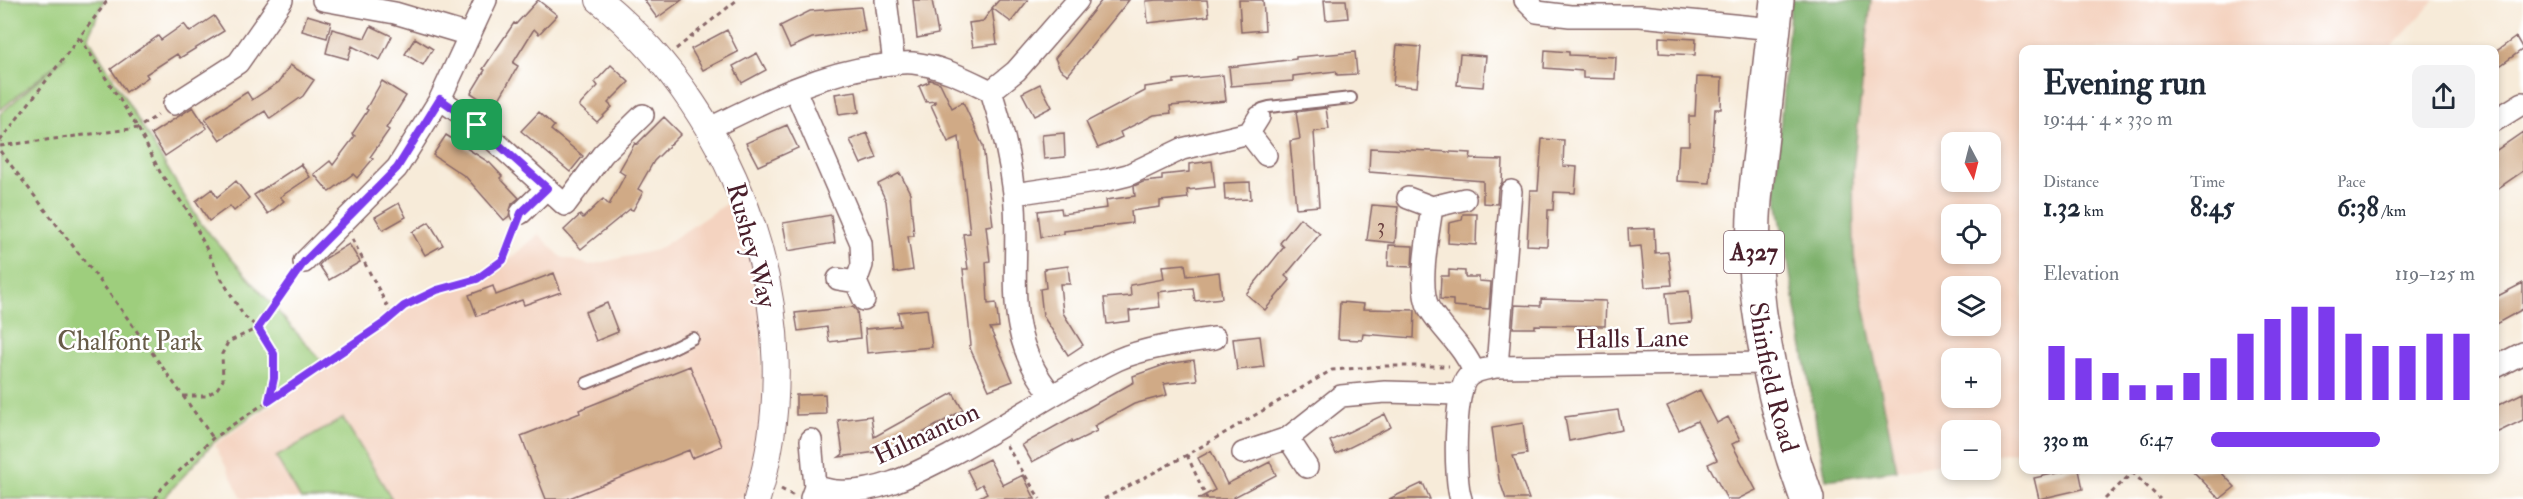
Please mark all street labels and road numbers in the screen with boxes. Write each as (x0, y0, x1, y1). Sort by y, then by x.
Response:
street label: Rushey Way (719, 179, 783, 312)
road number: A327 (1724, 231, 1784, 273)
street label: Shinfield Road (1742, 300, 1805, 456)
street label: Halls Lane (1575, 322, 1689, 356)
street label: Hilmanton (868, 395, 985, 472)

